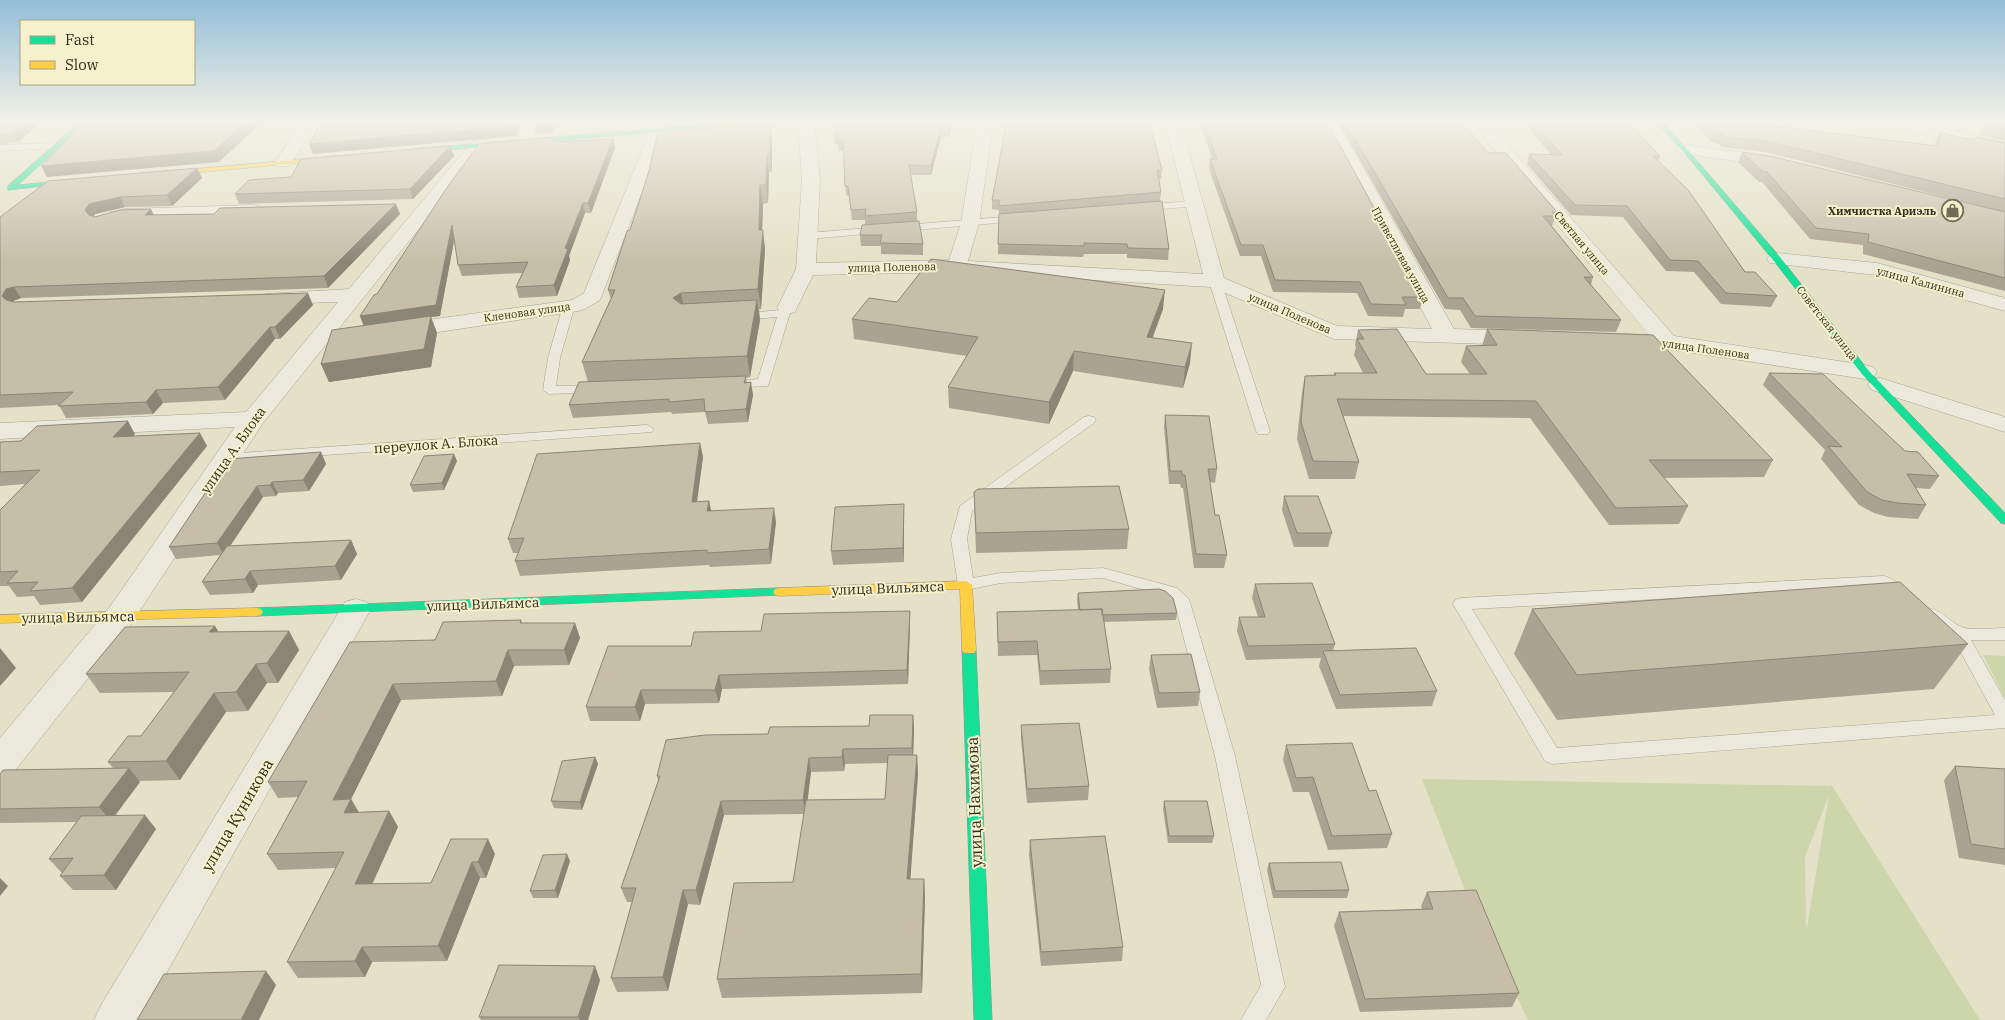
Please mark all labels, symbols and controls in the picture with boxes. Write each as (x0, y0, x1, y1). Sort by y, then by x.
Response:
legend (20, 20, 195, 85)
text: Fast (65, 30, 95, 49)
text: Slow (65, 55, 99, 74)
shop icon: Химчистка Ариэль (1940, 199, 1964, 223)
street label: Приветливая улица (1369, 204, 1433, 306)
place label: Химчистка Ариэль (1828, 204, 1937, 218)
street label: Светлая улица (1551, 208, 1613, 278)
street label: улица Поленова (848, 259, 936, 275)
street label: улица Калинина (1876, 264, 1966, 300)
street label: Советская улица (1794, 283, 1860, 363)
street label: улица Поленова (1247, 289, 1333, 337)
street label: Кленовая улица (483, 299, 571, 325)
street label: улица Поленова (1661, 336, 1751, 362)
street label: улица А. Блока (196, 403, 270, 497)
street label: переулок А. Блока (373, 431, 499, 457)
street label: улица Вильямса (831, 577, 945, 599)
street label: улица Вильямса (426, 593, 540, 615)
street label: улица Вильямса (21, 607, 135, 627)
street label: улица Нахимова (962, 736, 986, 868)
street label: улица Куникова (197, 755, 278, 875)

